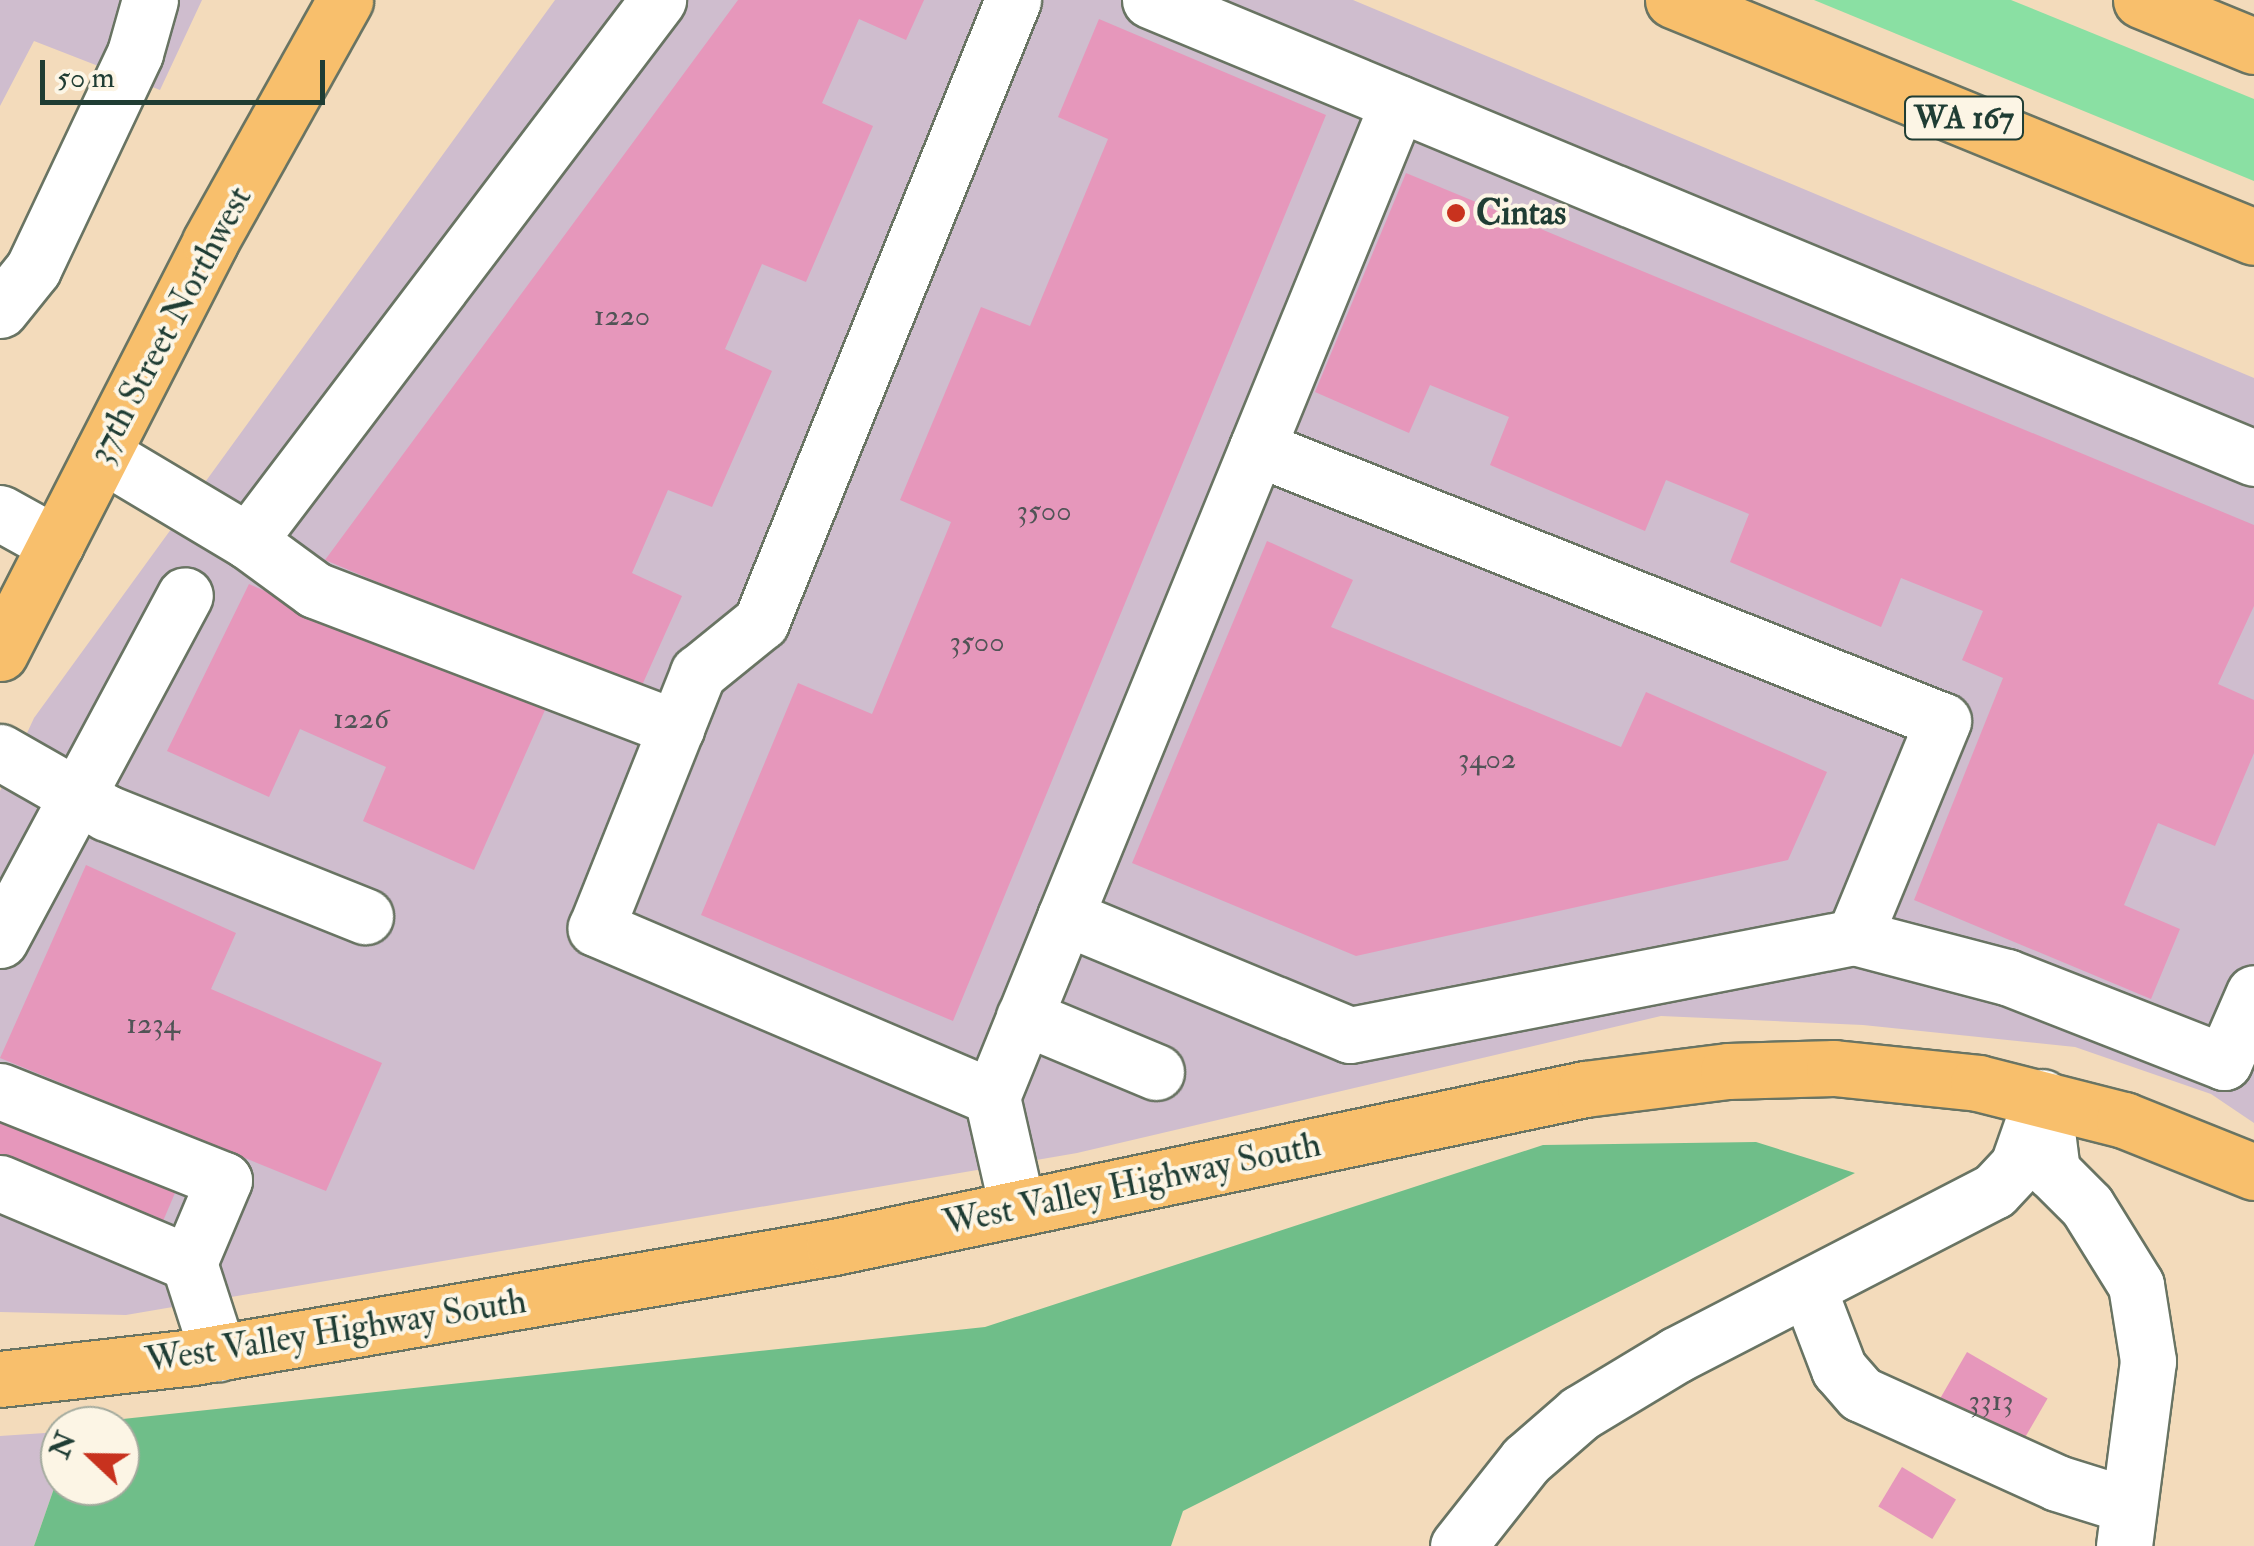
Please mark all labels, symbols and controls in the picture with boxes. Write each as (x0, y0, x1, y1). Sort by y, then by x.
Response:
scale bar (45, 40, 330, 102)
text: 50 m (57, 59, 115, 96)
road number: WA 167 (1904, 91, 2024, 145)
street label: 37th Street Northwest (79, 179, 261, 471)
place label: Cintas (1476, 192, 1566, 234)
marker: Cintas (1445, 202, 1467, 224)
house number: 1220 (594, 298, 650, 334)
house number: 3500 (1016, 493, 1072, 529)
house number: 3500 (949, 624, 1005, 660)
house number: 1226 (333, 701, 389, 737)
house number: 3402 (1458, 741, 1516, 777)
house number: 1234 (126, 1006, 180, 1042)
street label: West Valley Highway South (940, 1123, 1324, 1245)
street label: West Valley Highway South (143, 1280, 529, 1382)
house number: 3313 (1968, 1383, 2014, 1419)
north arrow (40, 1406, 140, 1506)
text: N (43, 1427, 84, 1464)

